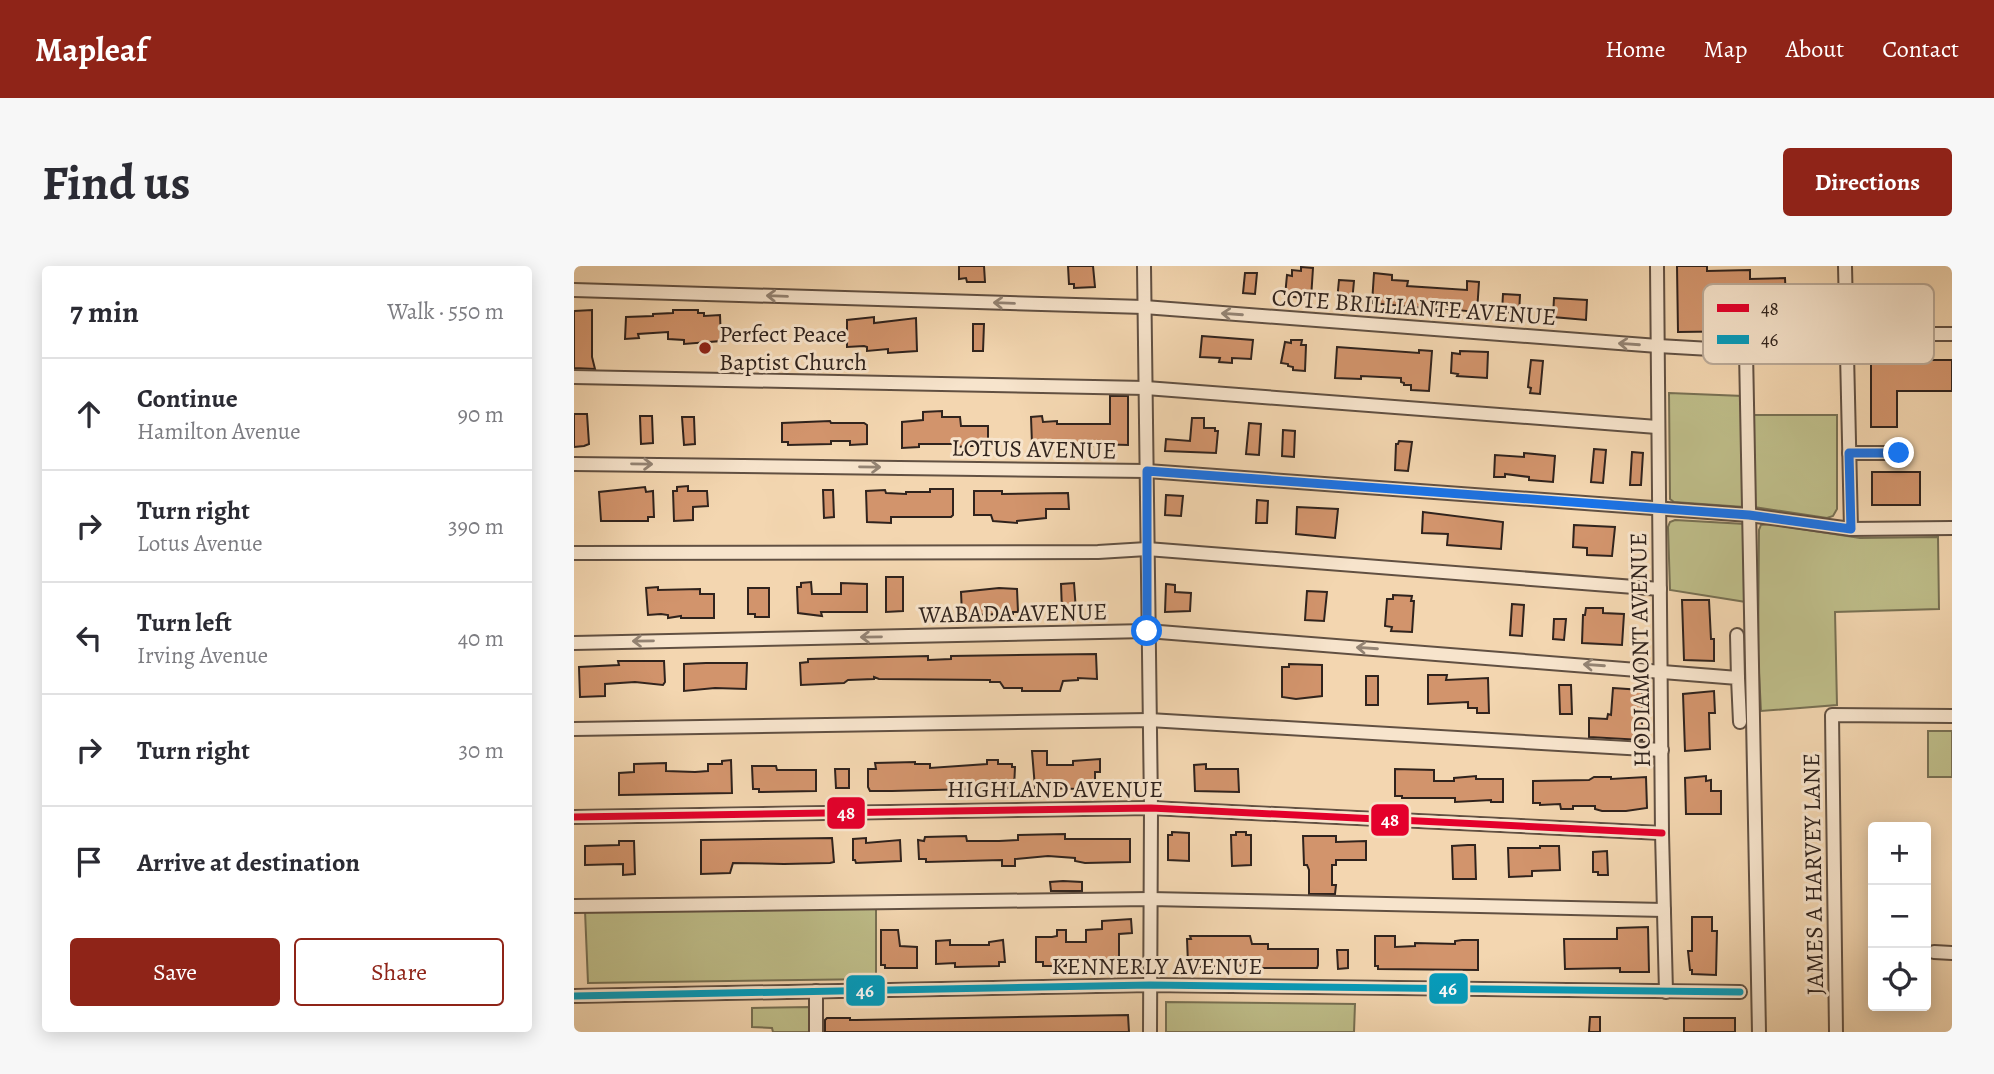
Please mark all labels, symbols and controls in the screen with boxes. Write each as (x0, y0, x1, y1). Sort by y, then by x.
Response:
text: Mapleaf (35, 27, 147, 72)
text: Home (1605, 33, 1666, 65)
text: Map (1704, 33, 1748, 65)
text: About (1786, 33, 1844, 65)
text: Contact (1882, 33, 1959, 65)
button: Directions (1783, 148, 1952, 216)
text: Find us (42, 149, 190, 216)
street label: COTE BRILLIANTE AVENUE (1271, 281, 1557, 333)
legend (1703, 284, 1934, 364)
one-way arrow (766, 290, 789, 303)
text: 7 min (70, 292, 139, 332)
text: Walk · 550 m (387, 296, 504, 327)
one-way arrow (993, 296, 1016, 310)
text: 48 (1761, 296, 1779, 322)
one-way arrow (1221, 307, 1243, 320)
place label: Perfect Peace Baptist Church (719, 318, 867, 378)
text: 46 (1761, 327, 1779, 353)
one-way arrow (1619, 337, 1641, 350)
marker: Perfect Peace Baptist Church (697, 340, 713, 356)
text: Continue (137, 381, 238, 416)
icon: ahead (70, 395, 108, 433)
text: 90 m (458, 399, 504, 430)
text: Hamilton Avenue (137, 416, 301, 447)
street label: LOTUS AVENUE (951, 432, 1117, 466)
route end (1883, 437, 1914, 468)
one-way arrow (630, 457, 653, 471)
one-way arrow (858, 461, 881, 474)
text: Turn right (137, 493, 250, 528)
icon: right (70, 507, 108, 545)
text: 390 m (448, 511, 504, 542)
text: Lotus Avenue (137, 528, 262, 559)
street label: HODIAMONT AVENUE (1622, 532, 1658, 768)
street label: WABADA AVENUE (917, 595, 1108, 631)
text: Turn left (137, 605, 232, 640)
route start (1131, 615, 1162, 646)
icon: left (70, 619, 108, 657)
text: 40 m (458, 623, 504, 654)
one-way arrow (859, 630, 882, 644)
one-way arrow (632, 635, 655, 648)
text: Irving Avenue (137, 640, 268, 671)
one-way arrow (1356, 641, 1379, 654)
one-way arrow (1583, 658, 1606, 671)
icon: right (70, 731, 108, 769)
text: Turn right (137, 733, 250, 768)
text: 30 m (458, 735, 504, 766)
street label: JAMES A HARVEY LANE (1795, 753, 1831, 995)
street label: HIGHLAND AVENUE (947, 773, 1163, 805)
line badge: 48 (826, 796, 866, 830)
text: 48 (837, 800, 855, 826)
line badge: 48 (1370, 803, 1410, 837)
text: 48 (1381, 807, 1399, 833)
map controls (1868, 822, 1931, 1011)
button: + (1868, 822, 1931, 885)
icon: arrive (70, 843, 108, 881)
text: Arrive at destination (137, 845, 360, 880)
button: − (1868, 885, 1931, 948)
button: Save (70, 938, 280, 1006)
button: Share (294, 938, 504, 1006)
button: locate (1868, 948, 1931, 1011)
street label: KENNERLY AVENUE (1051, 950, 1263, 982)
line badge: 46 (1428, 972, 1469, 1005)
line badge: 46 (845, 974, 886, 1007)
text: 46 (1439, 976, 1457, 1002)
text: 46 (856, 978, 874, 1004)

